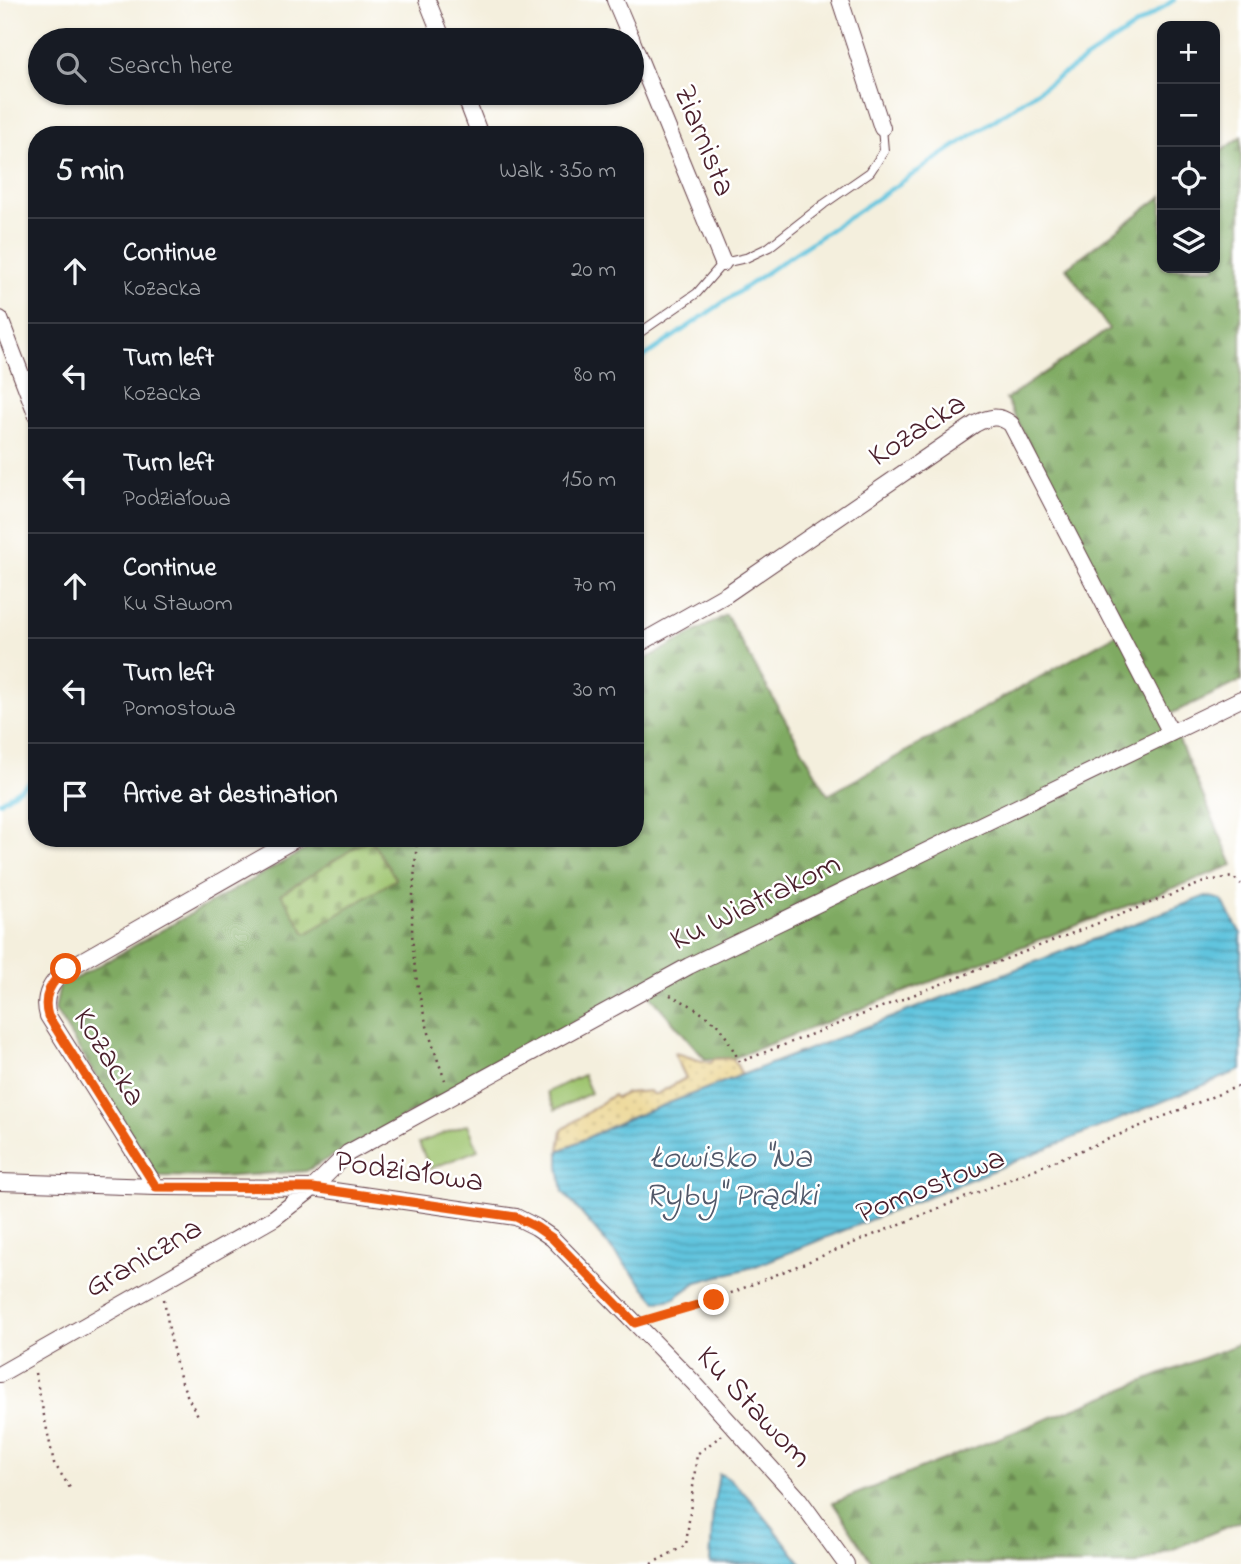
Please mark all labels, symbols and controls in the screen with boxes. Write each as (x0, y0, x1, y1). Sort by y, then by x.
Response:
map controls (1157, 21, 1220, 273)
button: + (1157, 21, 1220, 84)
search box (28, 28, 644, 105)
icon: search (52, 48, 90, 86)
text: Search here (108, 48, 233, 86)
street label: Ziarnista (659, 78, 747, 204)
button: − (1157, 84, 1220, 147)
button: locate (1157, 147, 1220, 210)
text: 5 min (56, 150, 124, 194)
text: Walk · 350 m (499, 155, 616, 188)
button: layers (1157, 210, 1220, 273)
text: Continue (123, 235, 216, 273)
icon: ahead (56, 252, 94, 290)
text: 20 m (571, 254, 616, 287)
text: Kozacka (123, 273, 201, 306)
text: Turn left (123, 340, 214, 378)
icon: left (56, 357, 94, 395)
text: 80 m (574, 359, 616, 392)
text: Kozacka (123, 378, 201, 411)
street label: Kozacka (860, 382, 976, 480)
text: Turn left (123, 445, 214, 483)
icon: left (56, 462, 94, 500)
text: 150 m (562, 464, 616, 497)
text: Podziałowa (123, 483, 231, 516)
text: Continue (123, 550, 216, 588)
icon: ahead (56, 567, 94, 605)
text: 70 m (573, 569, 616, 602)
text: Ku Stawom (123, 588, 233, 621)
text: Turn left (123, 655, 214, 693)
icon: left (56, 672, 94, 710)
text: 30 m (573, 674, 616, 707)
text: Pomostowa (123, 693, 236, 726)
icon: arrive (56, 777, 94, 815)
text: Arrive at destination (123, 777, 338, 815)
street label: Ku Wiatrakom (663, 841, 849, 965)
route start (50, 953, 81, 984)
street label: Kozacka (59, 1000, 157, 1116)
water label: Łowisko "Na Ryby" Prądki (645, 1135, 820, 1221)
street label: Pomostowa (850, 1136, 1012, 1238)
street label: Podziałowa (332, 1139, 486, 1207)
street label: Graniczna (76, 1206, 212, 1312)
route end (698, 1284, 729, 1315)
street label: Ku Stawom (684, 1336, 822, 1480)

